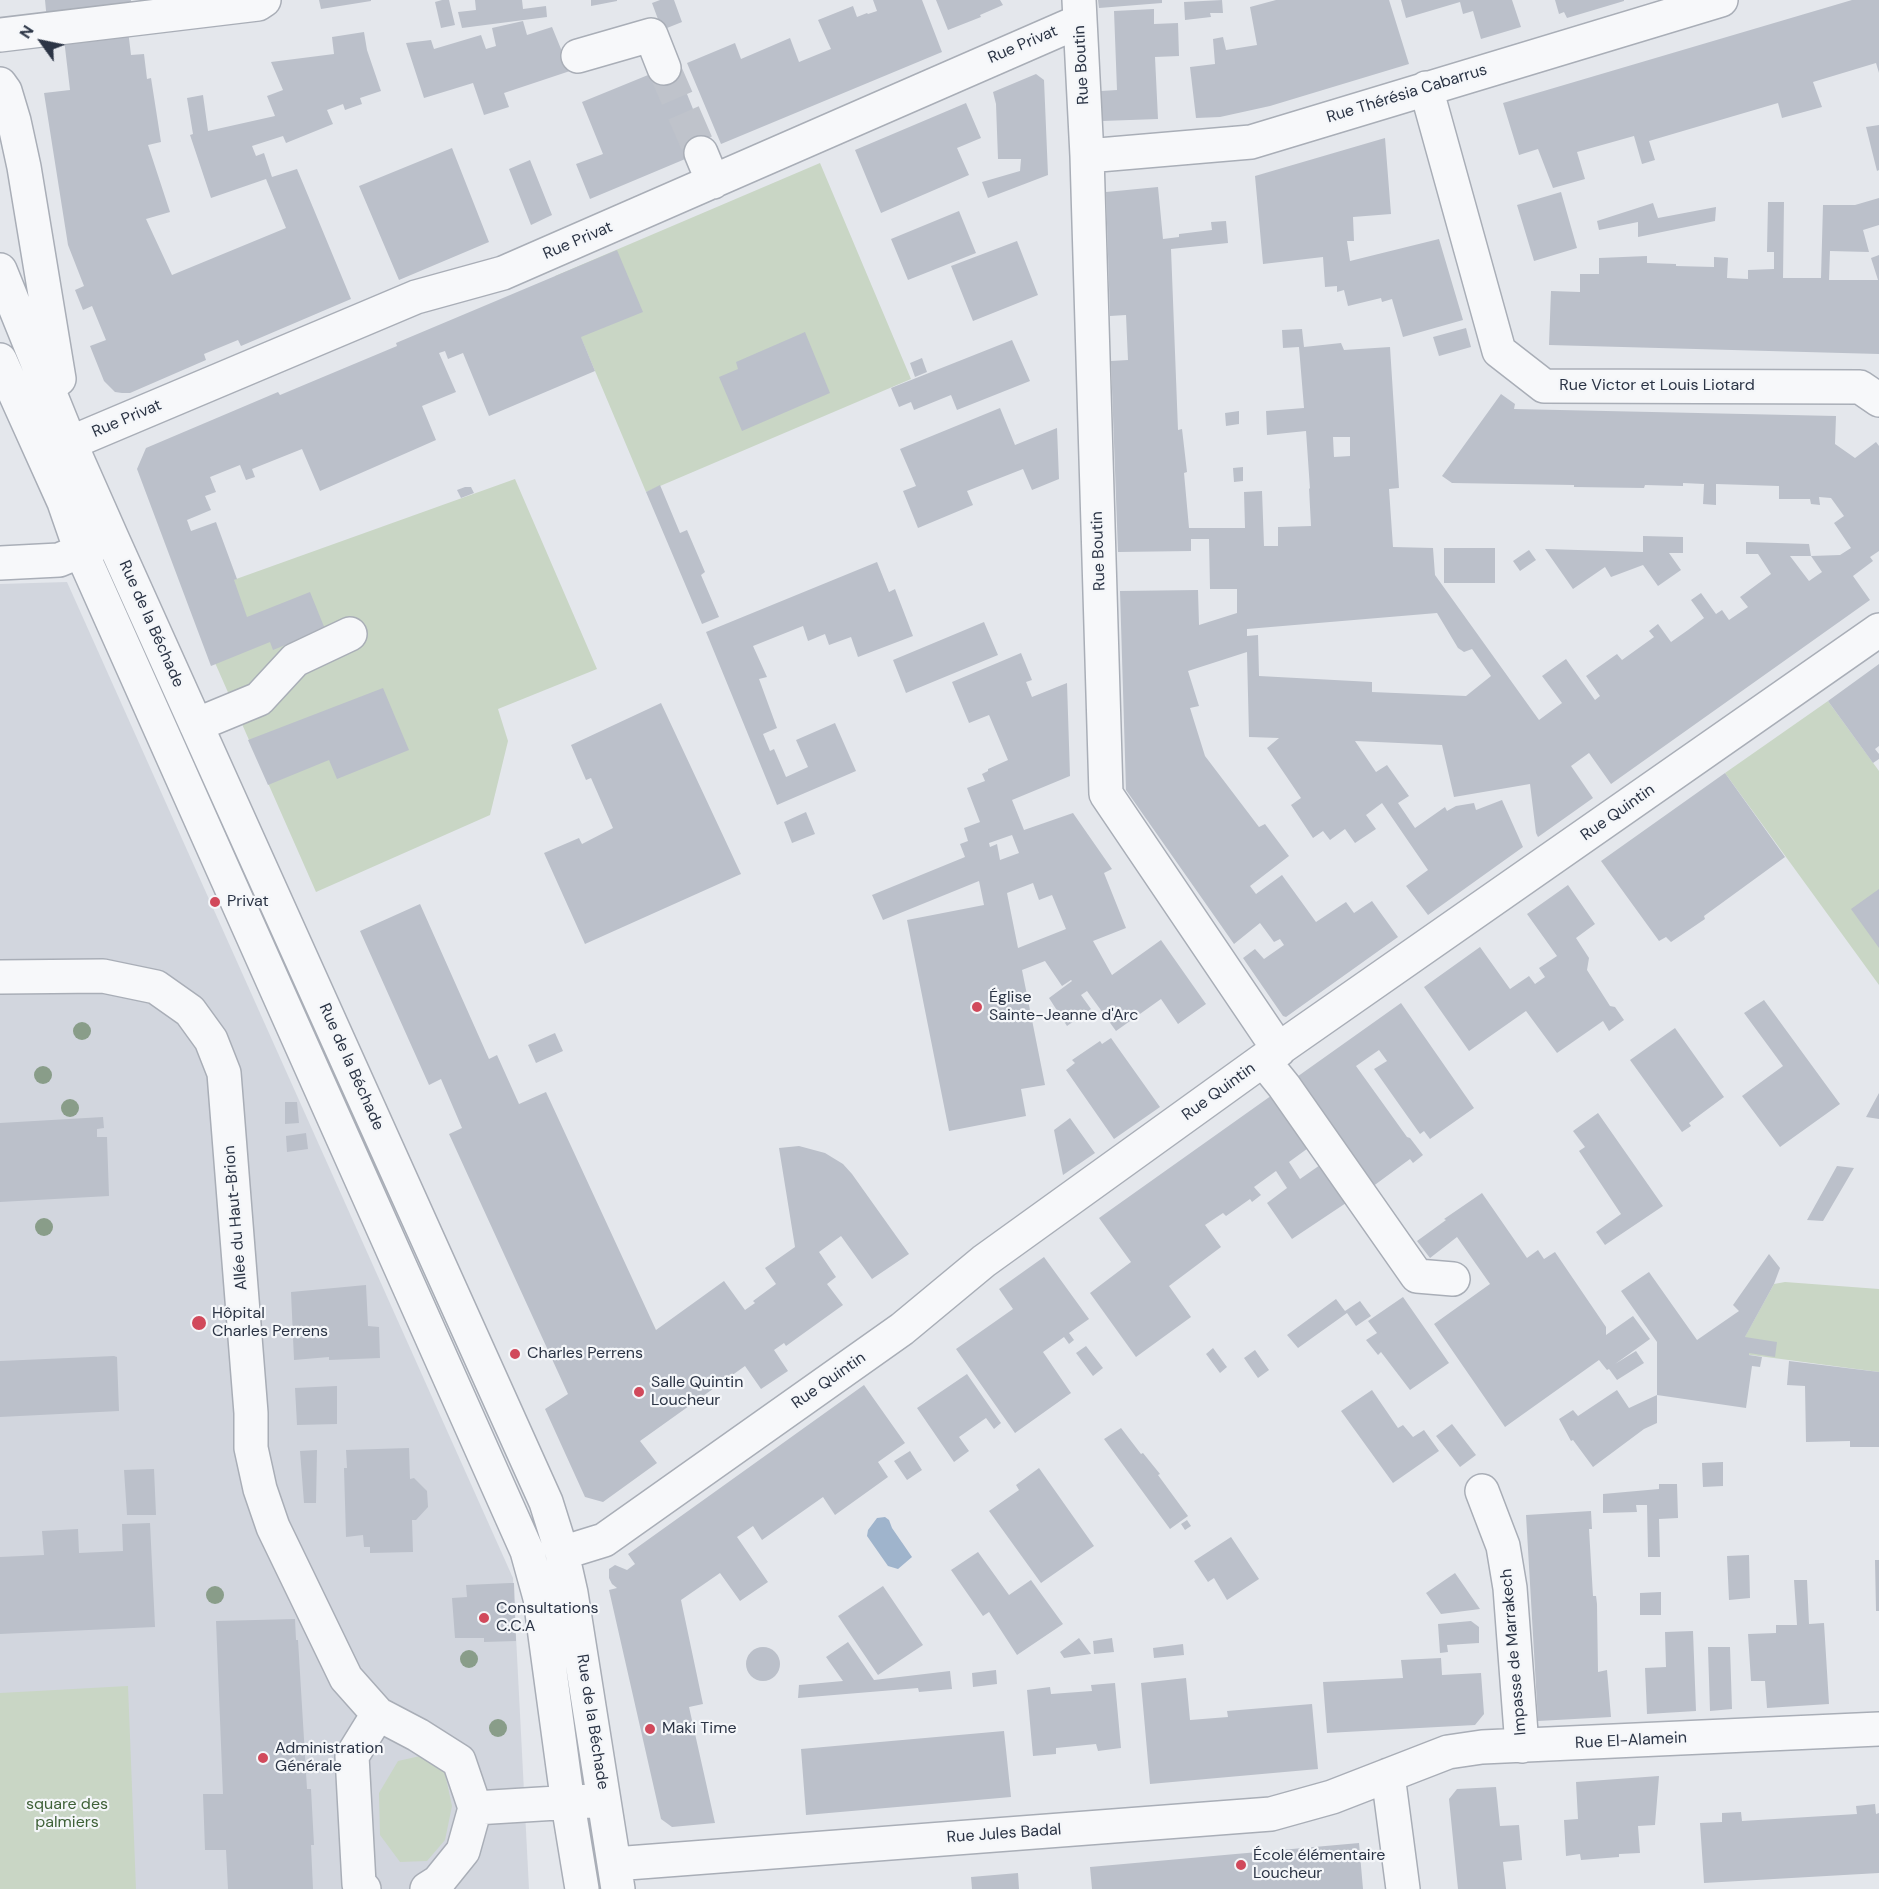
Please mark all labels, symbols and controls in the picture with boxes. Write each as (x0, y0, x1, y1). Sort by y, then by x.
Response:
north arrow (12, 12, 72, 72)
text: N (14, 21, 38, 43)
street label: Rue Privat (985, 22, 1061, 68)
street label: Rue Boutin (1070, 25, 1094, 105)
street label: Rue Thérésia Cabarrus (1324, 60, 1490, 128)
street label: Rue Privat (540, 218, 616, 264)
street label: Rue Victor et Louis Liotard (1559, 376, 1755, 396)
street label: Rue Privat (89, 396, 165, 442)
street label: Rue Boutin (1088, 511, 1110, 591)
street label: Rue de la Béchade (114, 558, 188, 690)
street label: Rue Quintin (1577, 781, 1659, 845)
place label: Privat (227, 892, 269, 912)
marker: Privat (208, 895, 222, 909)
place label: Église Sainte-Jeanne d'Arc (989, 988, 1138, 1026)
marker: Église Sainte-Jeanne d'Arc (970, 1000, 984, 1014)
street label: Rue de la Béchade (314, 1001, 388, 1133)
street label: Rue Quintin (1179, 1059, 1259, 1125)
street label: Allée du Haut-Brion (220, 1145, 252, 1291)
place label: Hôpital Charles Perrens (212, 1304, 328, 1342)
marker: Hôpital Charles Perrens (190, 1314, 208, 1332)
place label: Charles Perrens (527, 1344, 643, 1364)
marker: Charles Perrens (508, 1347, 522, 1361)
street label: Rue Quintin (788, 1349, 870, 1413)
place label: Salle Quintin Loucheur (651, 1373, 743, 1411)
marker: Salle Quintin Loucheur (632, 1385, 646, 1399)
street label: Impasse de Marrakech (1497, 1568, 1531, 1736)
place label: Consultations C.C.A (496, 1599, 598, 1637)
marker: Consultations C.C.A (477, 1611, 491, 1625)
street label: Rue de la Béchade (572, 1653, 612, 1791)
place label: Maki Time (662, 1719, 736, 1739)
marker: Maki Time (643, 1722, 657, 1736)
street label: Rue El-Alamein (1575, 1728, 1687, 1754)
place label: Administration Générale (275, 1739, 383, 1777)
marker: Administration Générale (256, 1751, 270, 1765)
park label: square des palmiers (26, 1795, 108, 1833)
street label: Rue Jules Badal (946, 1820, 1062, 1848)
place label: École élémentaire Loucheur (1253, 1846, 1385, 1884)
marker: École élémentaire Loucheur (1234, 1858, 1248, 1872)

